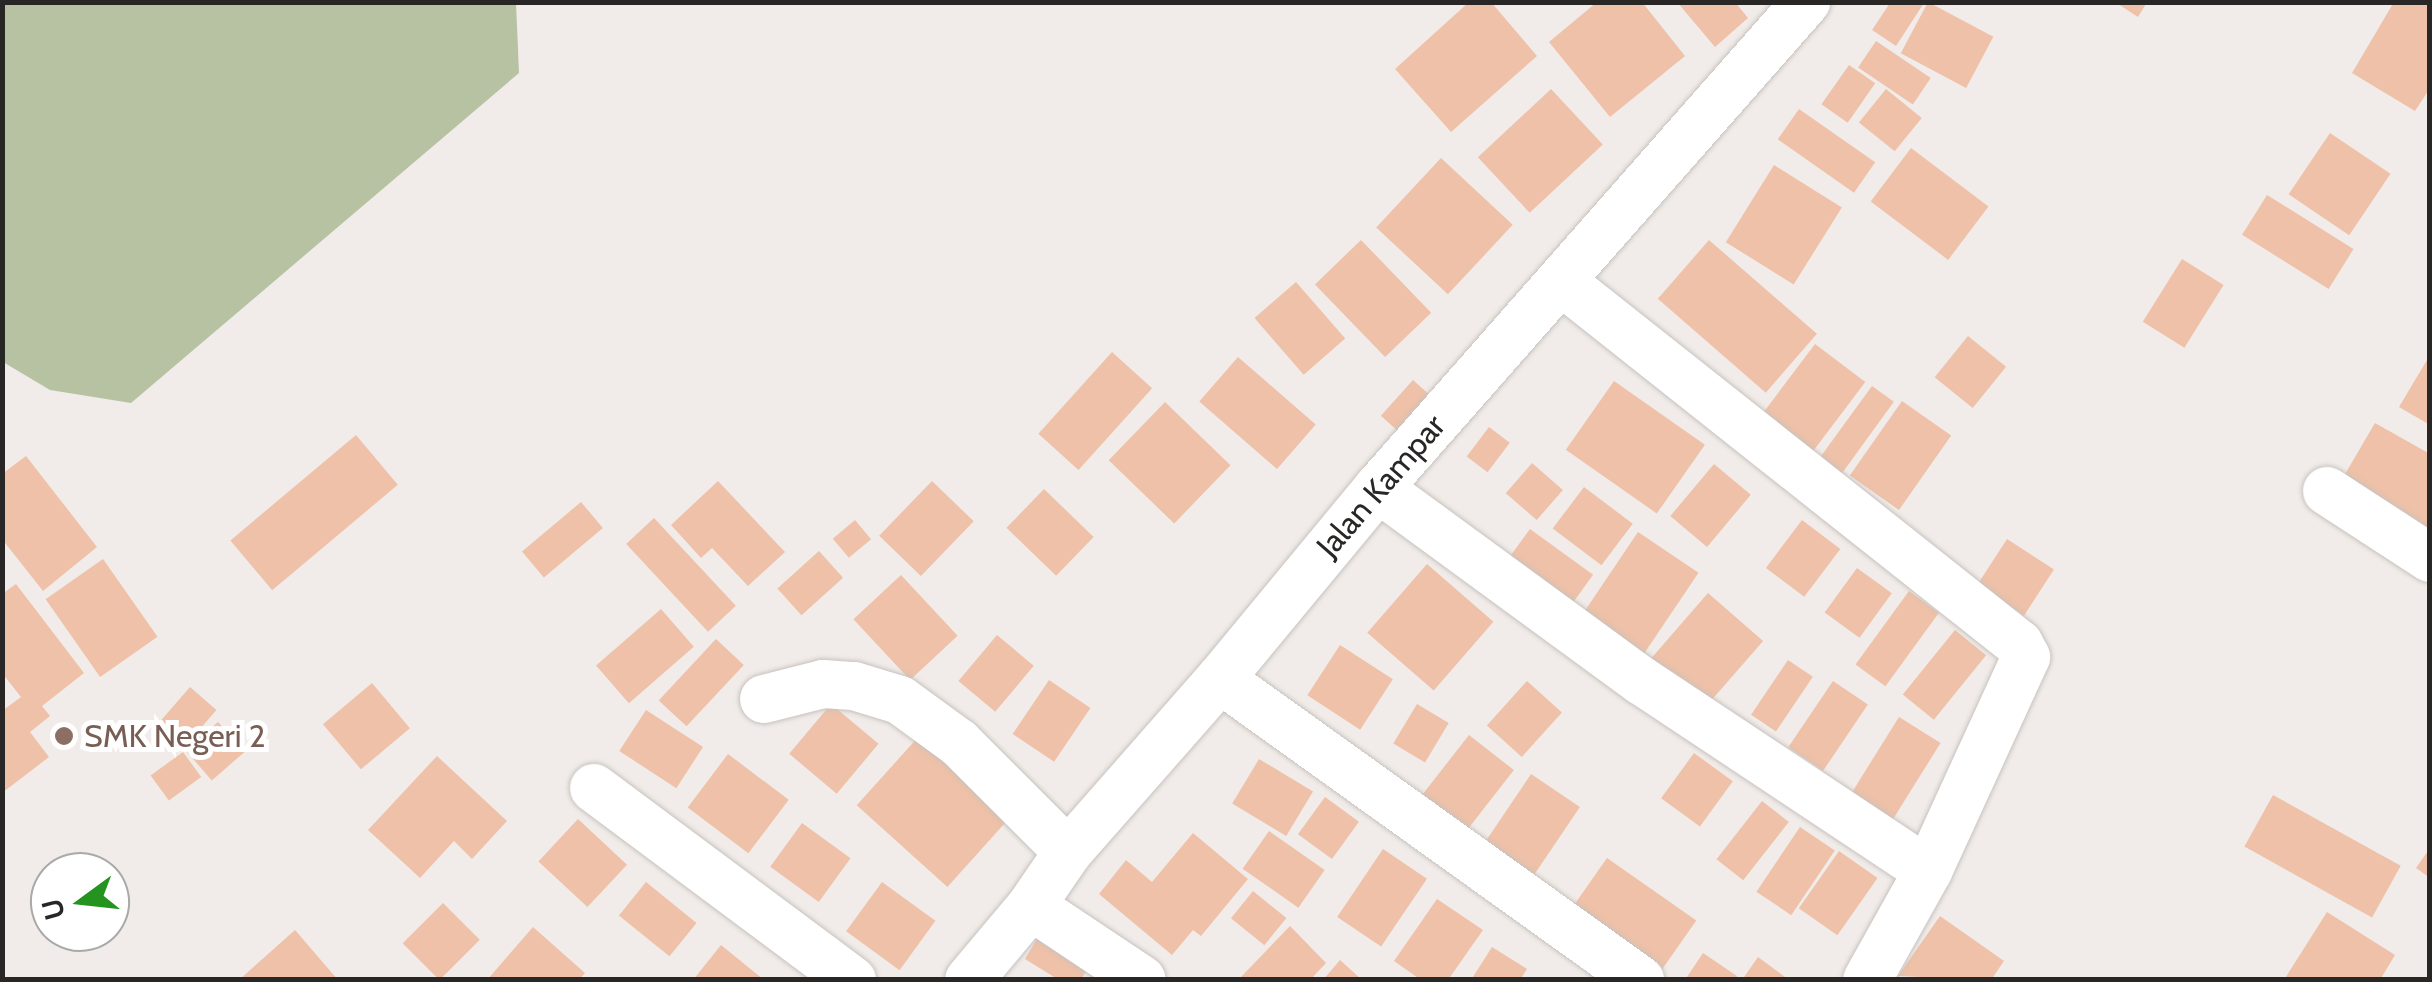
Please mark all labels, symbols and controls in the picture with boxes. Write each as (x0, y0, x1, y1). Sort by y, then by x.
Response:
street label: Jalan Kampar (1309, 407, 1453, 565)
place label: SMK Negeri 2 (84, 717, 265, 755)
marker: SMK Negeri 2 (53, 725, 75, 747)
north arrow (30, 852, 130, 952)
text: U (34, 895, 72, 923)

